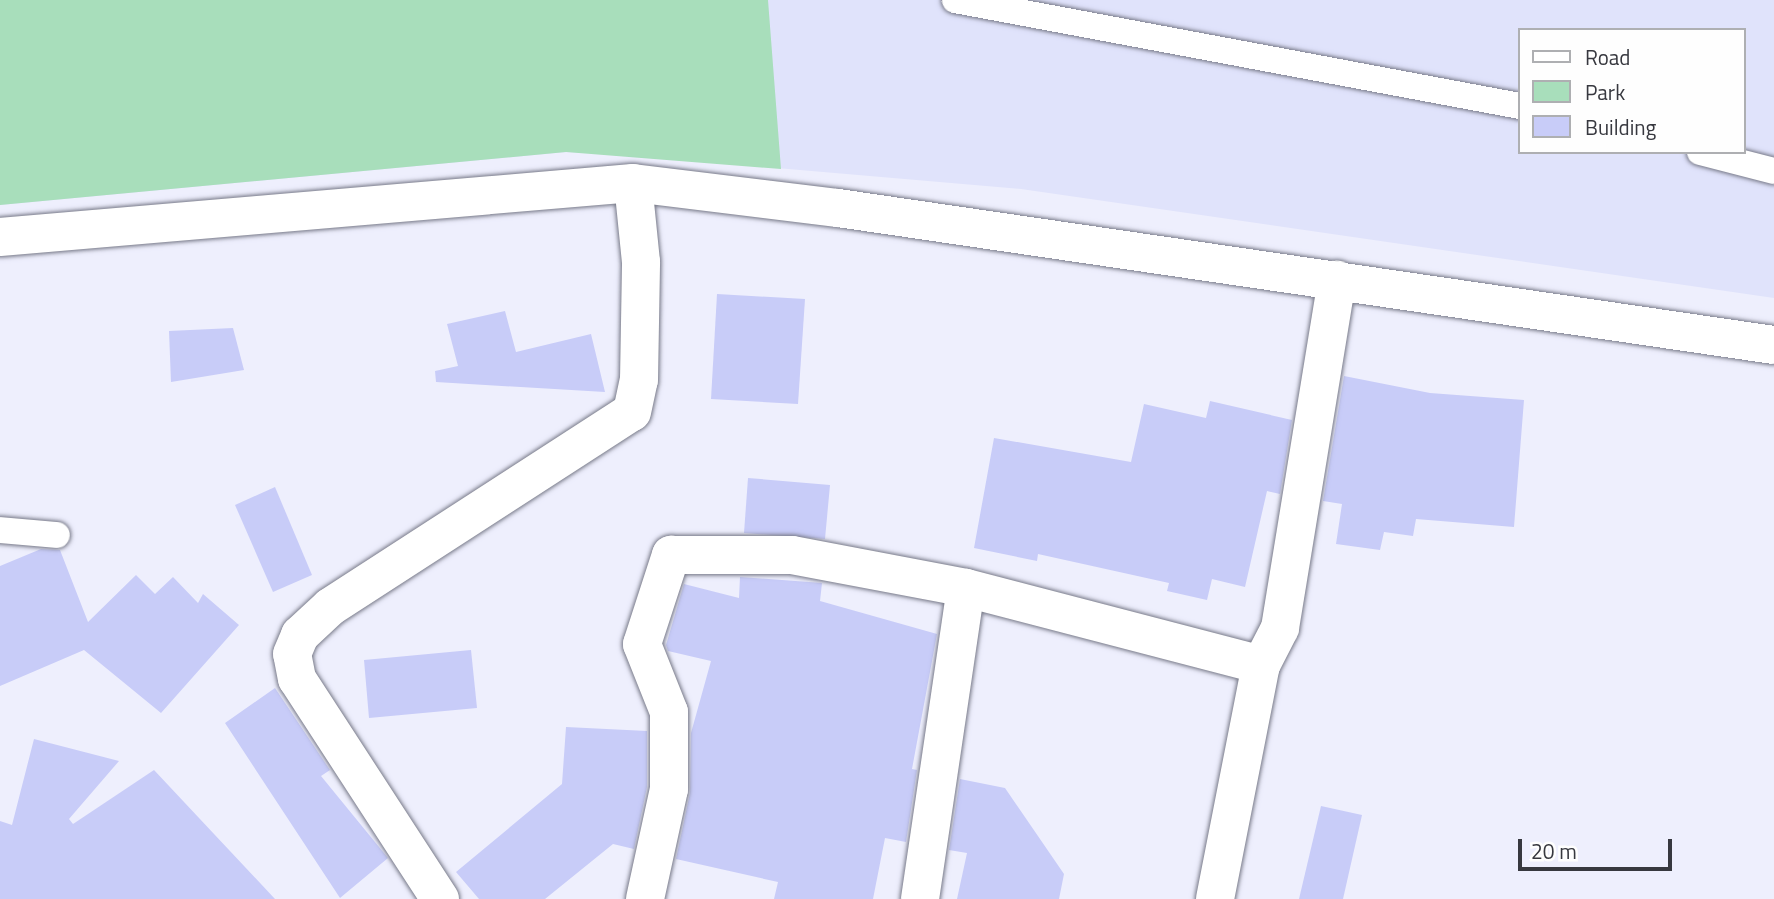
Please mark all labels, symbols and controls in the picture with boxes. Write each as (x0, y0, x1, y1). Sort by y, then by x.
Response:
legend (1518, 28, 1746, 154)
text: Road (1585, 41, 1630, 73)
text: Park (1585, 76, 1625, 108)
text: Building (1585, 111, 1656, 143)
scale bar (1522, 825, 1676, 869)
text: 20 m (1531, 835, 1577, 867)

